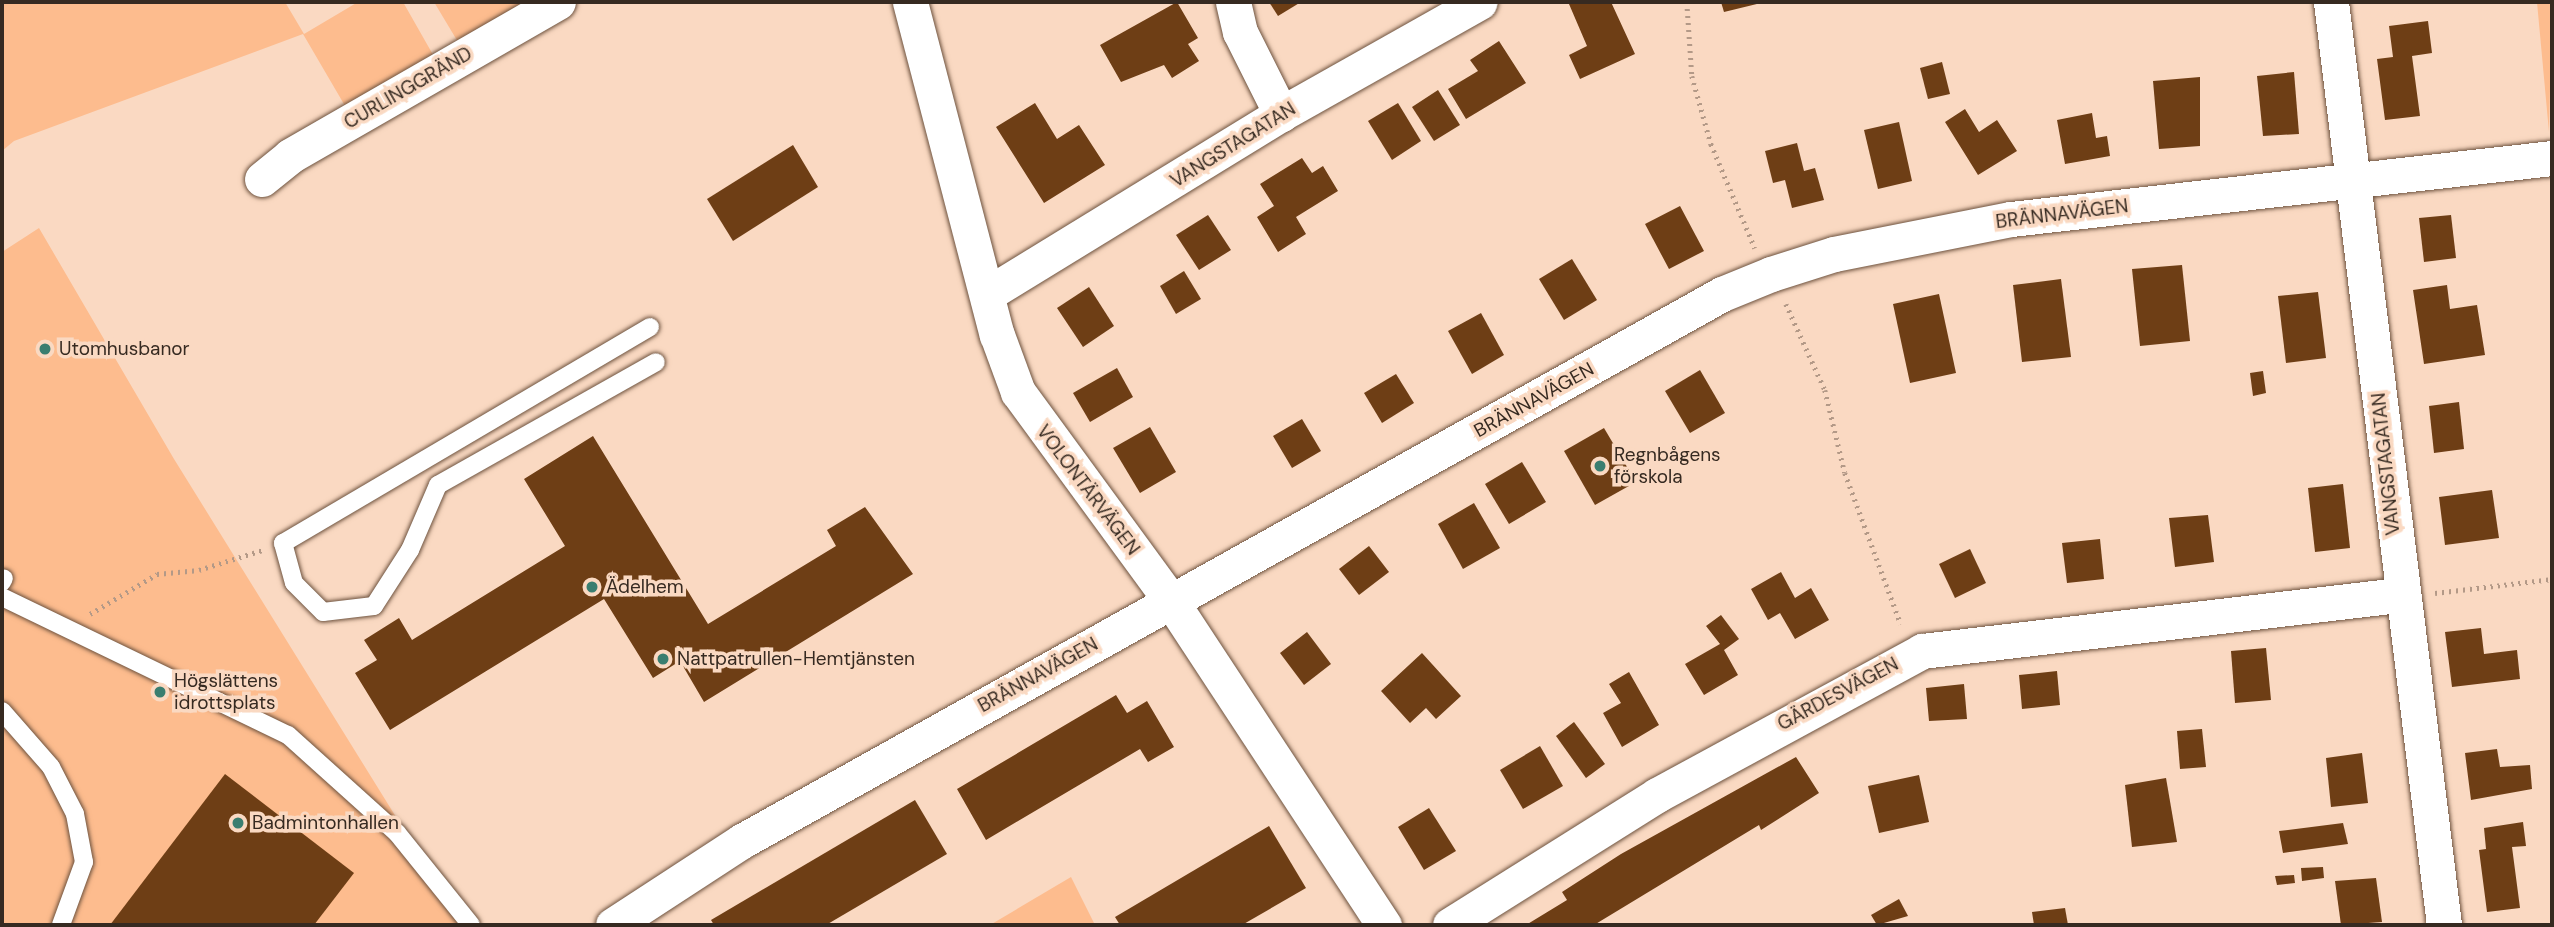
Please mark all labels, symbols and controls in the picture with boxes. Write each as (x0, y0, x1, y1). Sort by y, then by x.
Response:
street label: CURLINGGRÄND (340, 42, 476, 134)
street label: VANGSTAGATAN (1166, 97, 1300, 193)
street label: BRÄNNAVÄGEN (1994, 195, 2130, 233)
place label: Utomhusbanor (59, 338, 190, 360)
marker: Utomhusbanor (37, 341, 53, 357)
street label: BRÄNNAVÄGEN (1470, 358, 1598, 442)
street label: VANGSTAGATAN (2367, 392, 2405, 536)
street label: VOLONTÄRVÄGEN (1032, 420, 1144, 560)
place label: Regnbågens förskola (1614, 444, 1721, 488)
marker: Regnbågens förskola (1592, 458, 1608, 474)
place label: Ädelhem (606, 576, 684, 598)
marker: Ädelhem (584, 579, 600, 595)
street label: BRÄNNAVÄGEN (974, 633, 1102, 717)
place label: Nattpatrullen-Hemtjänsten (677, 648, 915, 670)
marker: Nattpatrullen-Hemtjänsten (655, 651, 671, 667)
street label: GÄRDESVÄGEN (1774, 653, 1902, 735)
place label: Högslättens idrottsplats (174, 670, 278, 714)
marker: Högslättens idrottsplats (152, 684, 168, 700)
place label: Badmintonhallen (252, 812, 399, 834)
marker: Badmintonhallen (230, 815, 246, 831)

